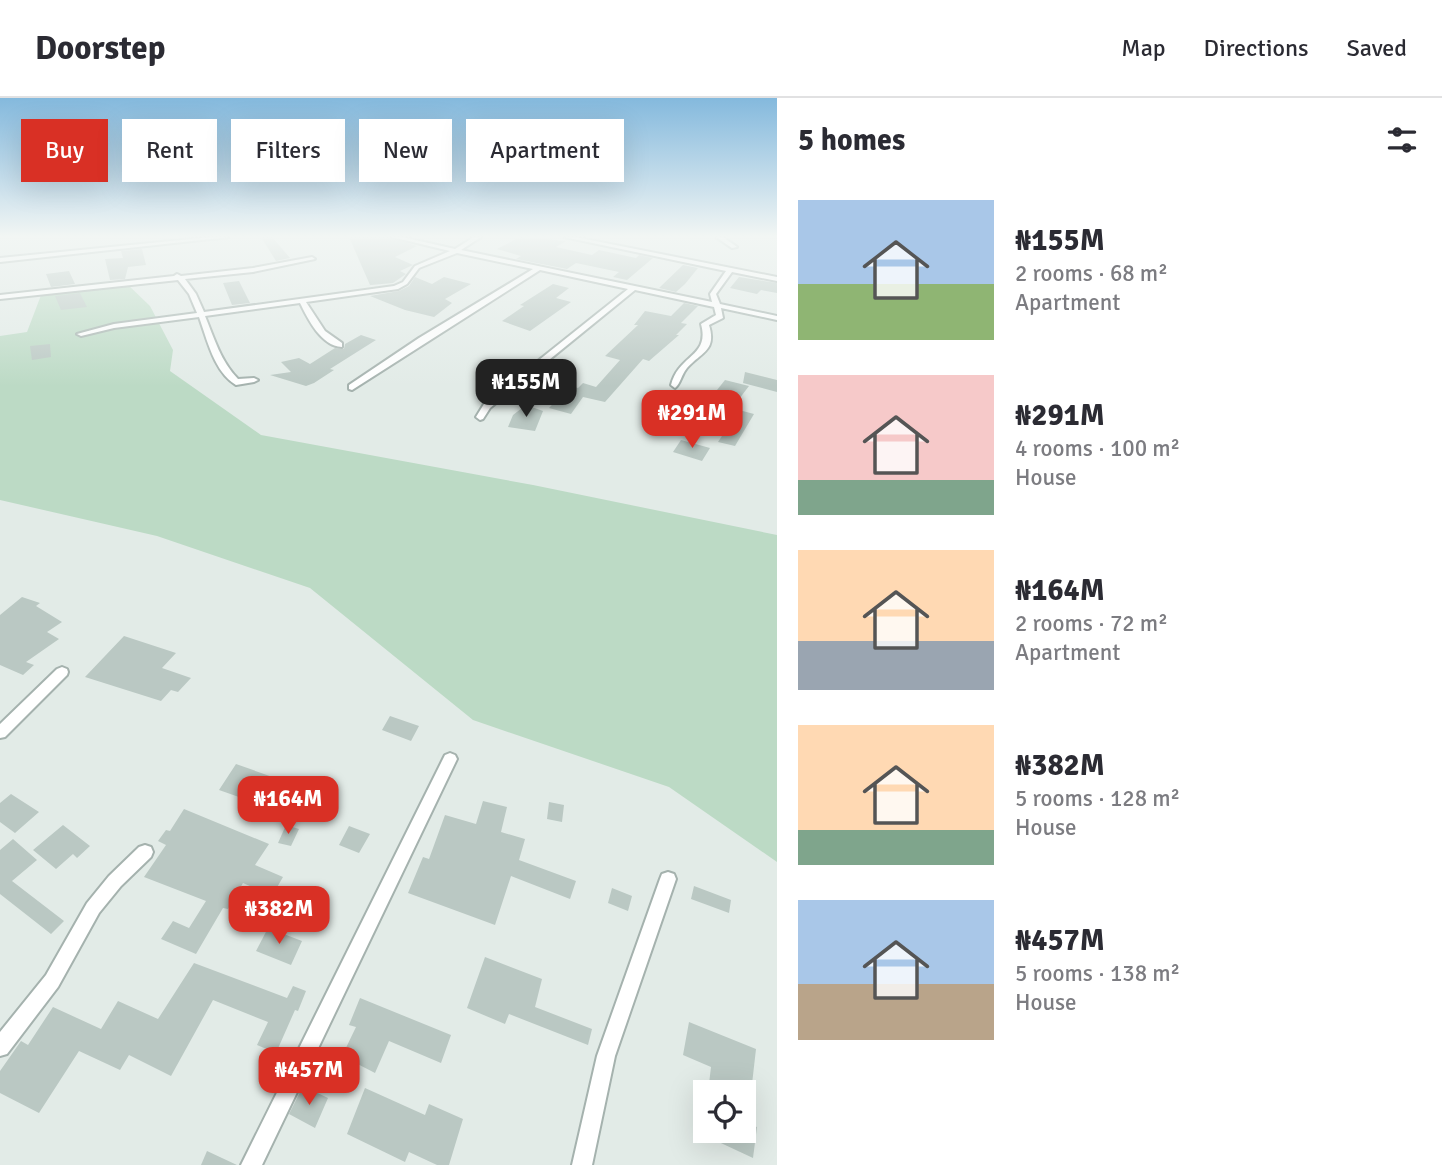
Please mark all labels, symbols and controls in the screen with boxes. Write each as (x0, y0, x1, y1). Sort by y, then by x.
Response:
text: Doorstep (35, 28, 165, 69)
text: Map (1121, 33, 1166, 63)
text: Directions (1204, 33, 1309, 63)
text: Saved (1347, 33, 1407, 63)
chip: Buy (21, 119, 108, 182)
chip: Rent (122, 119, 217, 182)
chip: Filters (231, 119, 345, 182)
chip: New (359, 119, 452, 182)
chip: Apartment (466, 119, 624, 182)
icon: filters (1383, 121, 1421, 159)
text: 5 homes (798, 122, 905, 159)
text: ₦155M (1015, 222, 1105, 259)
icon: home (854, 228, 938, 312)
text: 2 rooms · 68 m² (1015, 259, 1168, 288)
text: Apartment (1015, 288, 1120, 317)
pin: ₦155M (477, 360, 575, 419)
text: ₦155M (492, 367, 560, 396)
pin: ₦291M (643, 390, 741, 450)
text: ₦291M (1015, 397, 1105, 434)
text: ₦291M (658, 398, 726, 427)
icon: home (854, 403, 938, 487)
text: 4 rooms · 100 m² (1015, 434, 1180, 463)
text: House (1015, 463, 1077, 492)
text: ₦164M (1015, 572, 1105, 609)
icon: home (854, 578, 938, 662)
text: 2 rooms · 72 m² (1015, 609, 1168, 638)
text: Apartment (1015, 638, 1120, 667)
text: ₦382M (1015, 747, 1105, 784)
icon: home (854, 753, 938, 837)
pin: ₦164M (239, 776, 337, 836)
text: ₦164M (254, 784, 322, 813)
text: 5 rooms · 128 m² (1015, 784, 1180, 813)
text: House (1015, 813, 1077, 842)
pin: ₦382M (230, 886, 328, 946)
text: ₦382M (245, 894, 313, 923)
text: ₦457M (1015, 922, 1105, 959)
icon: home (854, 928, 938, 1012)
text: 5 rooms · 138 m² (1015, 959, 1180, 988)
text: House (1015, 988, 1077, 1017)
pin: ₦457M (260, 1048, 358, 1107)
text: ₦457M (275, 1055, 343, 1084)
map controls (693, 1080, 756, 1143)
button: locate (693, 1080, 756, 1143)

